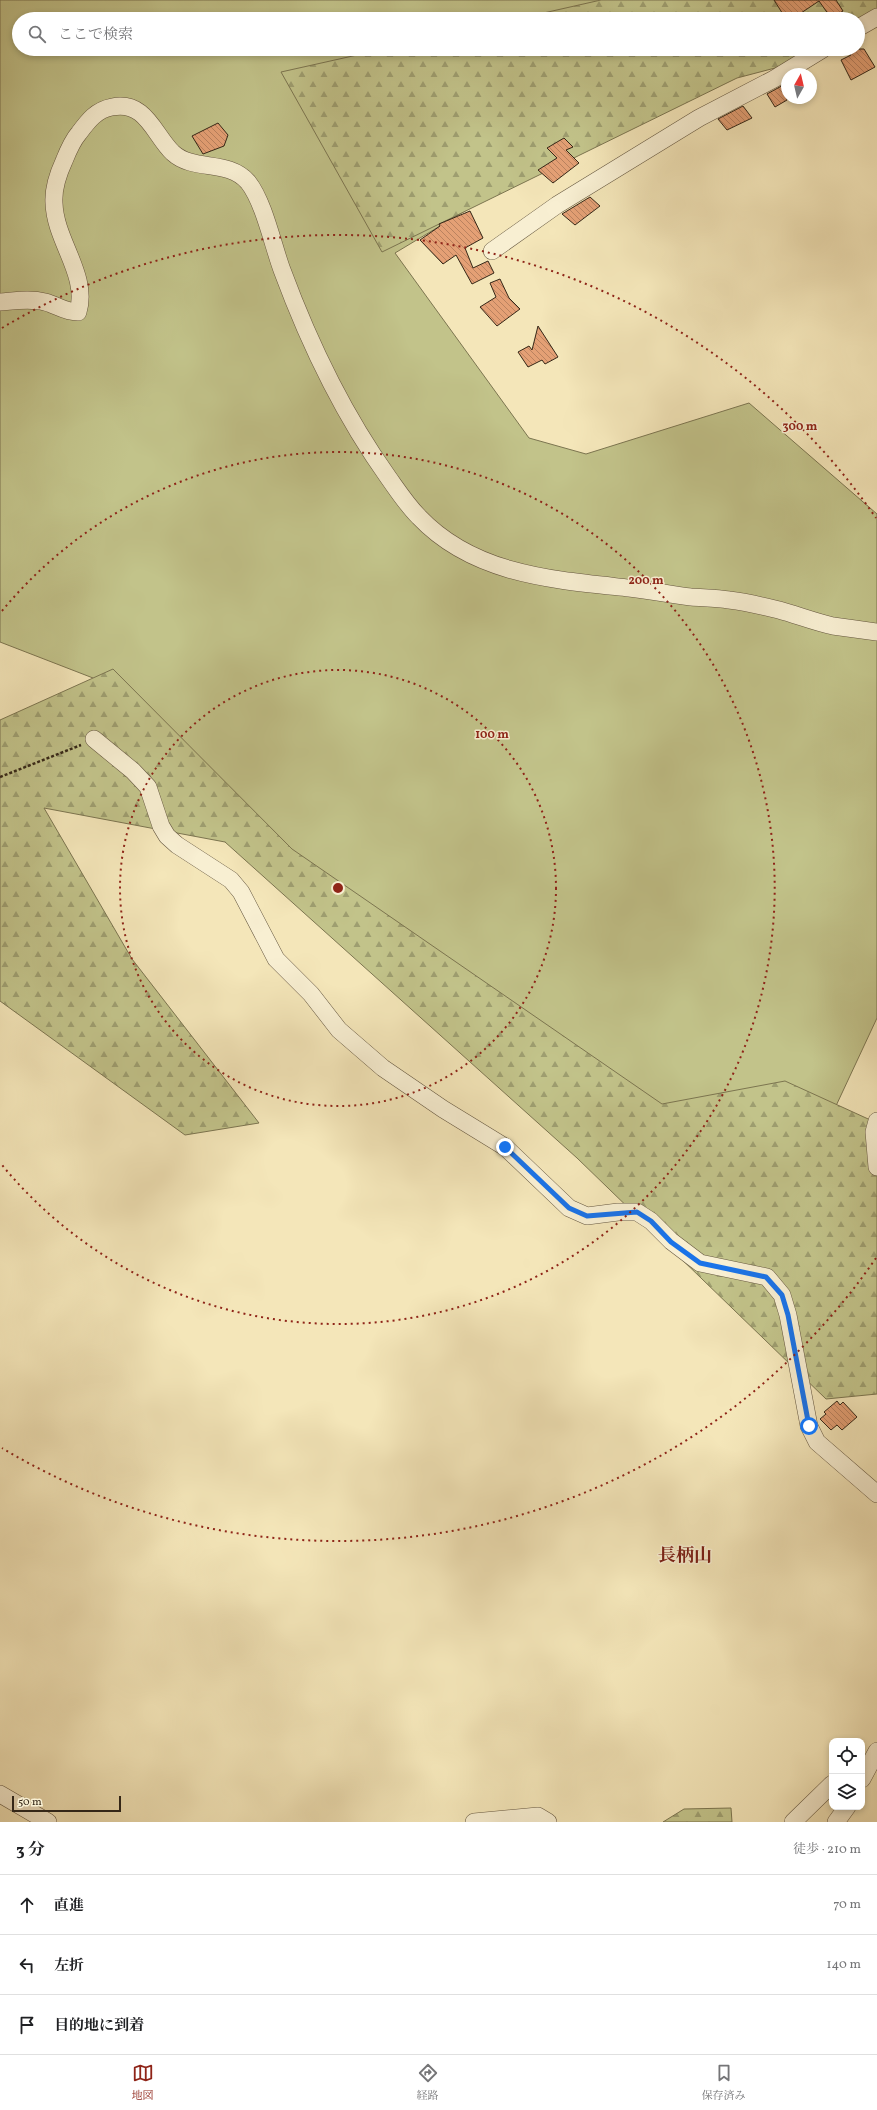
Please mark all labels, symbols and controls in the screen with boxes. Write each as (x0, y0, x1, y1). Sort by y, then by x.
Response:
search box (12, 12, 865, 56)
icon: search (26, 23, 48, 45)
text: ここで検索 (58, 25, 133, 46)
north arrow (781, 68, 817, 104)
text: 300 m (783, 419, 818, 435)
text: 200 m (628, 573, 664, 589)
text: 100 m (475, 727, 509, 743)
centre of rings (331, 881, 345, 895)
route end (496, 1138, 514, 1156)
route start (800, 1417, 818, 1435)
district label: 長柄山 (658, 1544, 712, 1569)
map controls (829, 1738, 865, 1810)
button: locate (829, 1738, 865, 1774)
button: layers (829, 1774, 865, 1810)
scale bar (12, 1794, 121, 1813)
text: 50 m (18, 1795, 42, 1810)
text: 3 分 (16, 1839, 45, 1862)
text: 徒歩 · 210 m (793, 1841, 861, 1859)
icon: ahead (16, 1894, 38, 1916)
text: 直進 (54, 1896, 84, 1917)
text: 70 m (833, 1896, 861, 1914)
icon: left (16, 1954, 38, 1976)
text: 左折 (54, 1956, 84, 1977)
text: 140 m (827, 1956, 861, 1974)
icon: arrive (16, 2014, 38, 2036)
text: 目的地に到着 (54, 2016, 144, 2037)
tab: 地図 (132, 2062, 154, 2104)
tab: 経路 (417, 2062, 439, 2104)
tab: 保存済み (702, 2062, 746, 2104)

